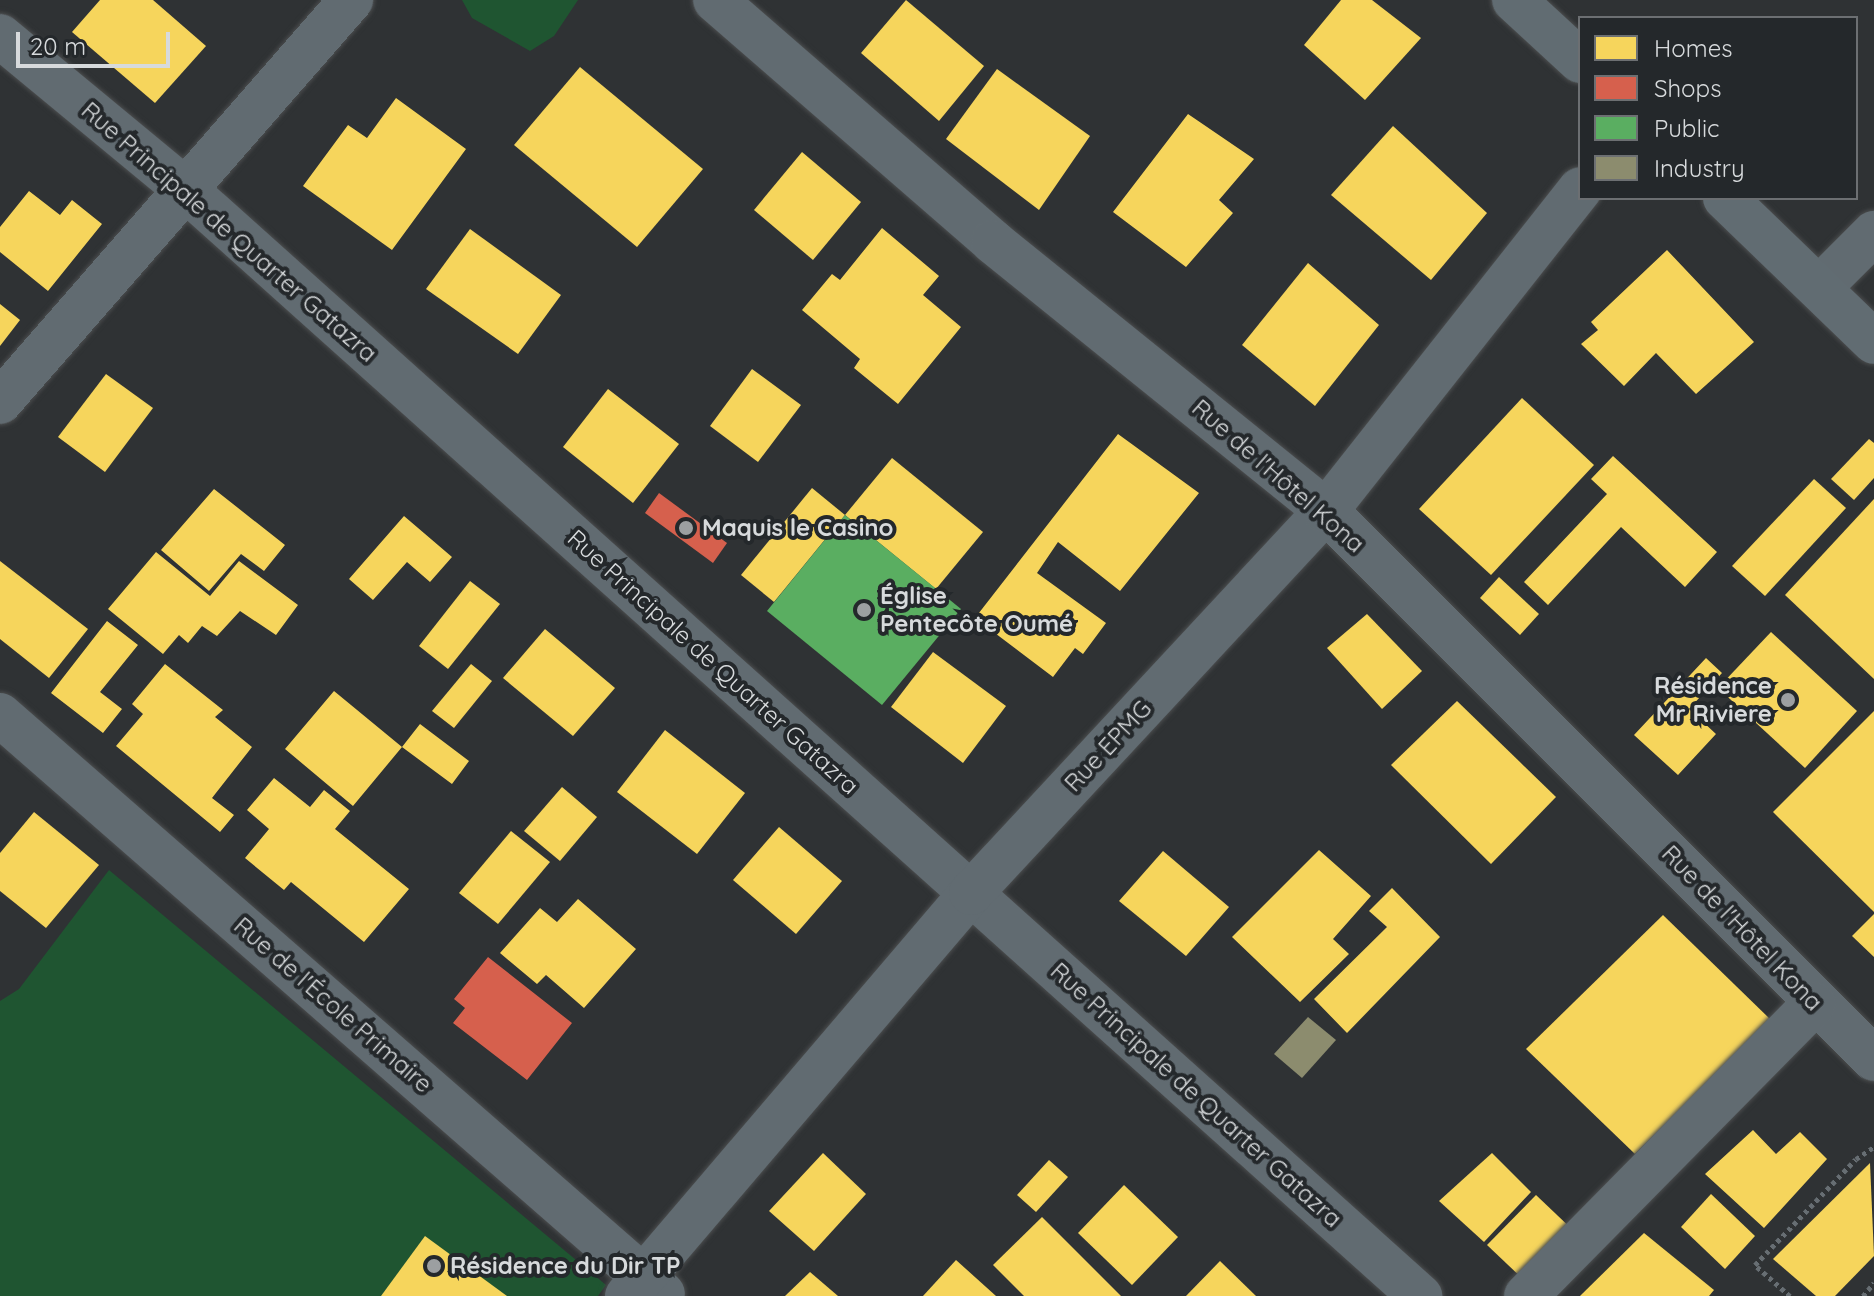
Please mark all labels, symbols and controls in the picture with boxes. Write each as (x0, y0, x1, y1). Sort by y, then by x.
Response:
scale bar (20, 16, 174, 66)
legend (1578, 16, 1858, 200)
text: 20 m (30, 31, 86, 61)
text: Homes (1654, 33, 1732, 63)
text: Shops (1654, 73, 1721, 103)
street label: Rue Principale de Quarter Gatazra (76, 96, 382, 368)
text: Public (1654, 113, 1719, 143)
text: Industry (1654, 153, 1745, 183)
street label: Rue de l'Hôtel Kona (1186, 393, 1370, 559)
place label: Maquis le Casino (702, 514, 894, 542)
marker: Maquis le Casino (677, 519, 695, 537)
street label: Rue Principale de Quarter Gatazra (562, 524, 864, 800)
place label: Église Pentecôte Oumé (880, 582, 1073, 638)
marker: Église Pentecôte Oumé (855, 601, 873, 619)
place label: Résidence Mr Riviere (1654, 672, 1772, 728)
marker: Résidence Mr Riviere (1779, 691, 1797, 709)
street label: Rue EPMG (1059, 694, 1157, 798)
street label: Rue de l'Hôtel Kona (1656, 839, 1828, 1017)
street label: Rue de l'École Primaire (228, 911, 438, 1099)
street label: Rue Principale de Quarter Gatazra (1045, 957, 1347, 1233)
place label: Résidence du Dir TP (450, 1252, 680, 1280)
marker: Résidence du Dir TP (425, 1257, 443, 1275)

